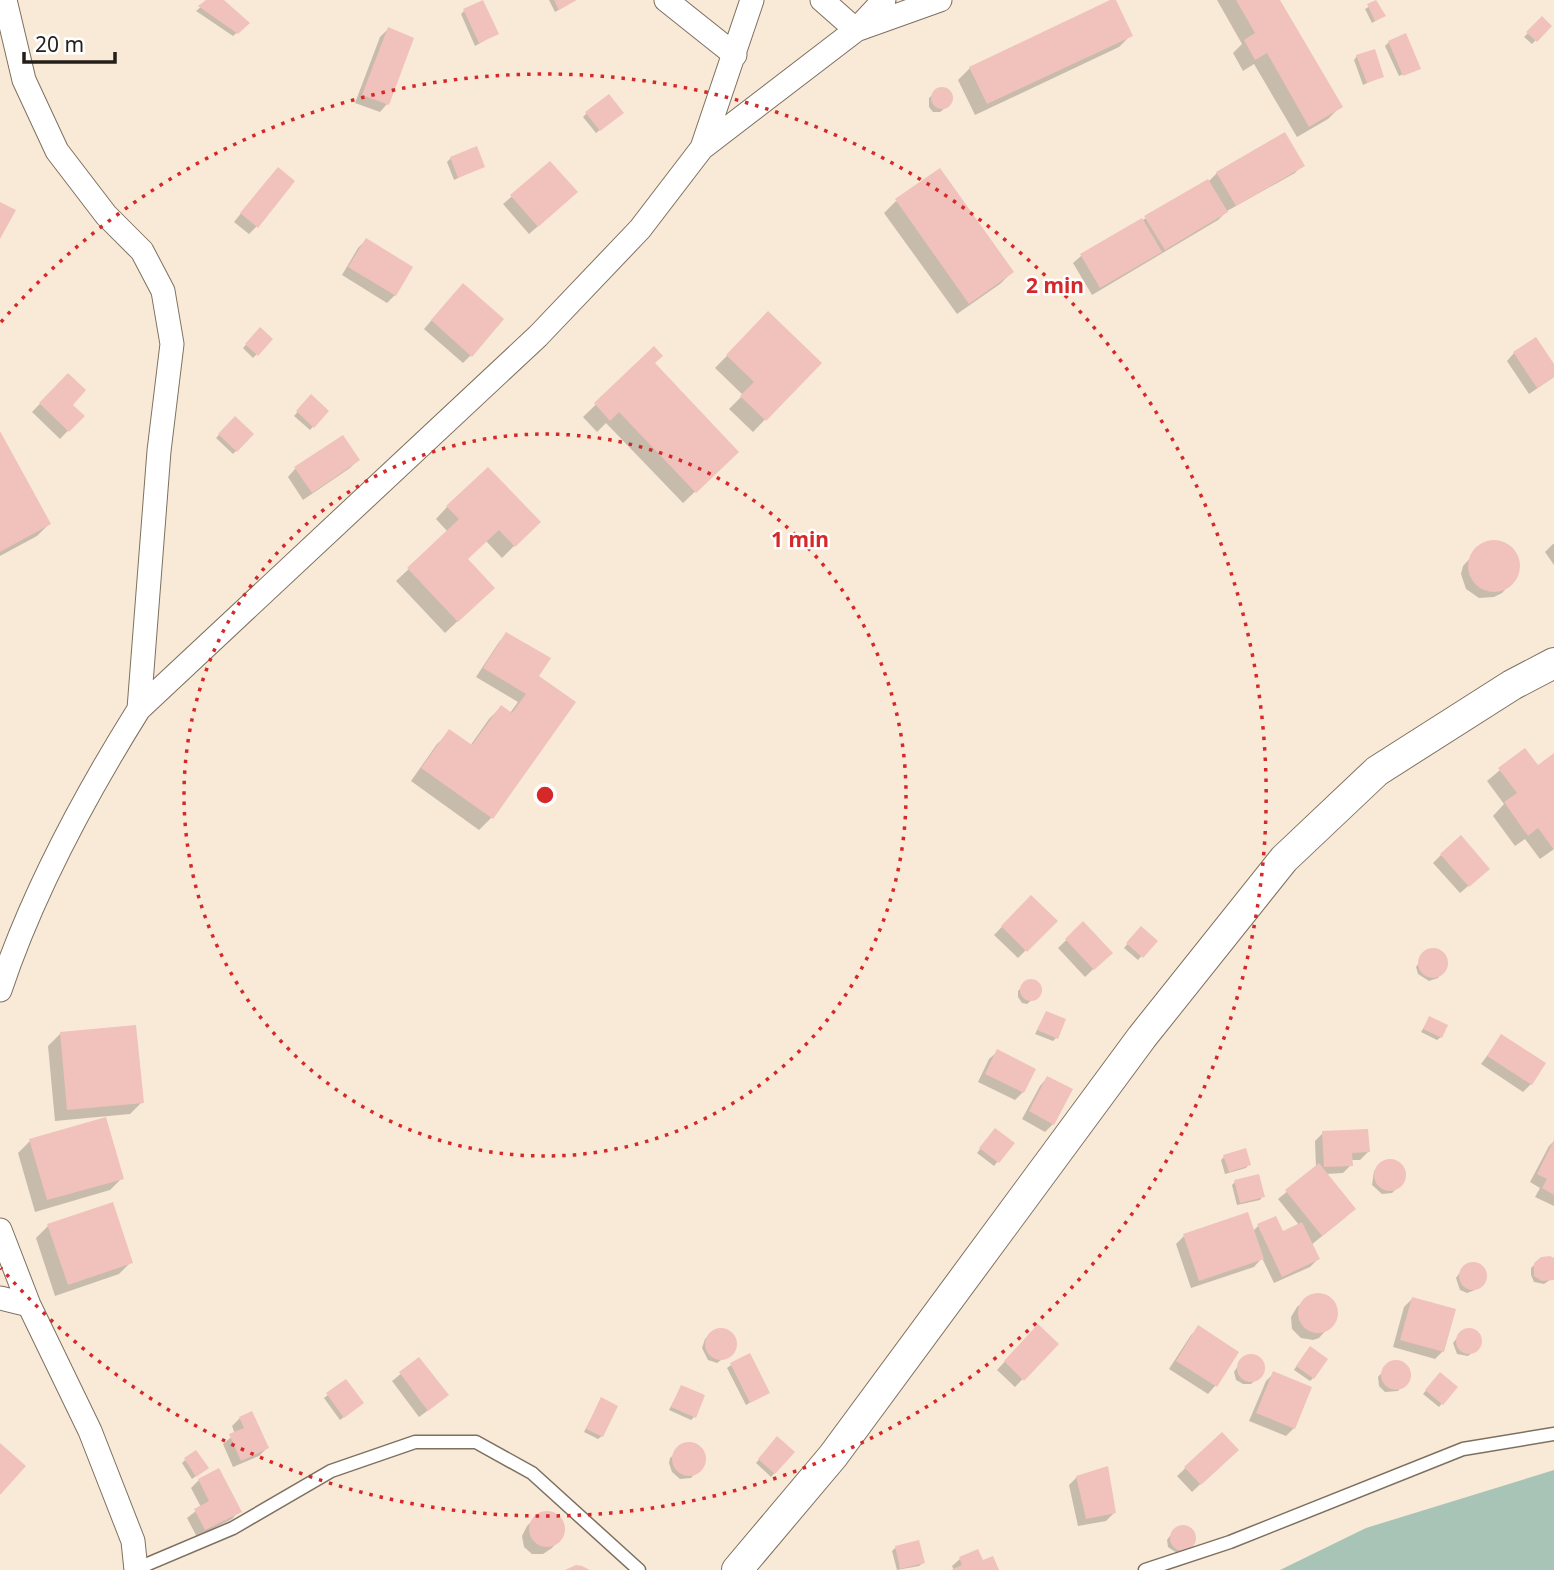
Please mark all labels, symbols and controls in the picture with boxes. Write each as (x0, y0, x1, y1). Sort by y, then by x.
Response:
scale bar (24, 21, 116, 65)
text: 20 m (35, 30, 84, 58)
text: 2 min (1026, 271, 1084, 299)
text: 1 min (771, 525, 829, 553)
centre of rings (533, 783, 557, 807)

